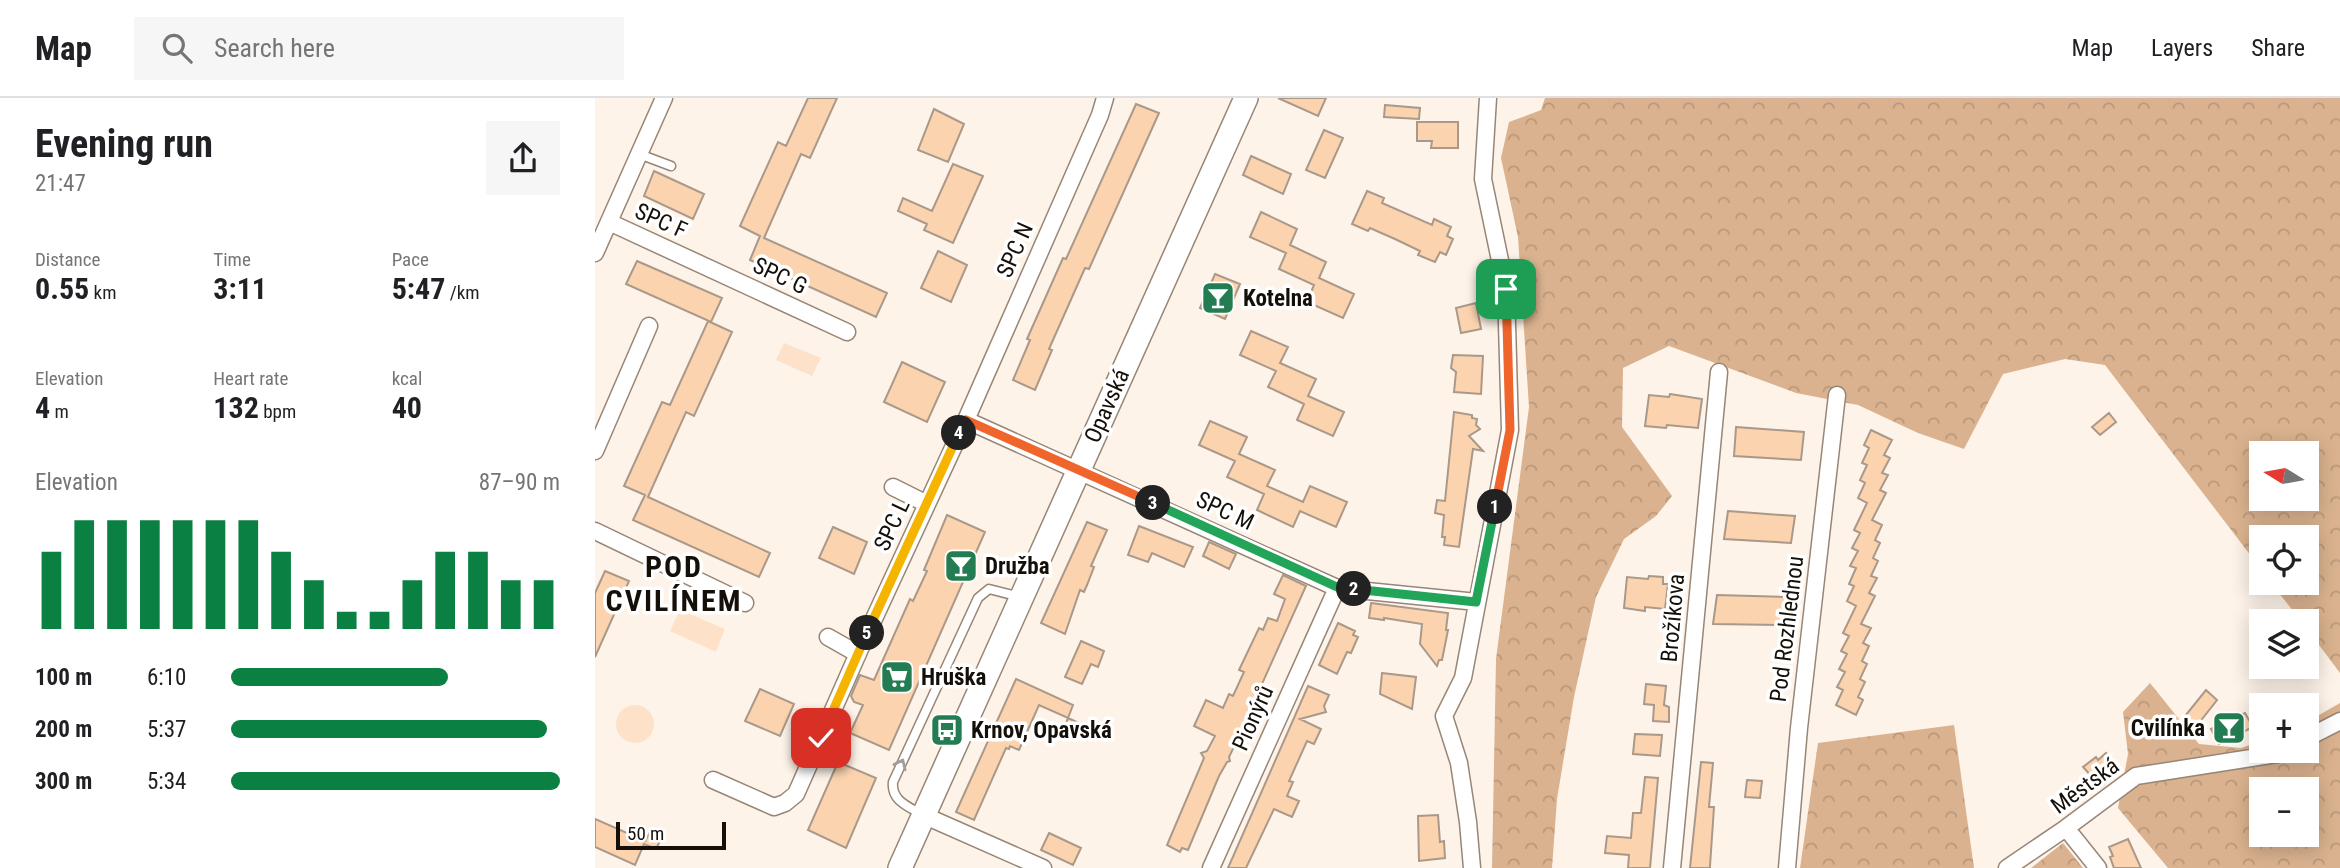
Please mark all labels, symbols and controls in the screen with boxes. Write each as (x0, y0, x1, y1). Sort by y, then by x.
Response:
search box (134, 17, 624, 80)
text: Map (35, 29, 92, 68)
icon: search (158, 29, 196, 67)
text: Search here (214, 33, 335, 63)
text: Map (2072, 34, 2113, 62)
text: Layers (2151, 34, 2213, 62)
text: Share (2251, 34, 2305, 62)
button: share (486, 121, 560, 195)
text: Evening run (35, 122, 213, 166)
text: 21:47 (35, 170, 86, 197)
street label: SPC F (631, 198, 691, 244)
street label: SPC N (991, 218, 1039, 282)
text: Distance (35, 248, 100, 271)
text: Time (213, 248, 251, 271)
text: Pace (392, 248, 429, 271)
street label: SPC G (749, 252, 811, 300)
pin (1476, 259, 1536, 319)
icon: arrive (1487, 270, 1525, 308)
text: 0.55 (35, 271, 89, 306)
text: 3:11 (213, 271, 267, 306)
text: 5:47 (392, 271, 445, 306)
bar icon: Kotelna (1199, 279, 1237, 317)
text: km (89, 281, 116, 304)
text: /km (445, 281, 480, 304)
place label: Kotelna (1243, 285, 1313, 312)
street label: Opavská (1079, 365, 1135, 447)
text: Elevation (35, 367, 103, 390)
text: Heart rate (213, 367, 288, 390)
text: kcal (392, 367, 422, 390)
text: 4 (35, 390, 50, 425)
text: 132 (213, 390, 259, 425)
text: 40 (392, 390, 422, 425)
text: m (50, 400, 69, 423)
text: bpm (259, 400, 296, 423)
pin: 4 (941, 416, 977, 450)
text: 4 (954, 421, 963, 444)
north arrow (2249, 441, 2319, 511)
map controls (2249, 441, 2319, 847)
text: Elevation (35, 469, 118, 496)
text: 87–90 m (479, 469, 560, 496)
pin: 3 (1135, 486, 1171, 520)
street label: SPC M (1192, 486, 1258, 536)
pin: 1 (1478, 490, 1513, 524)
text: 3 (1148, 491, 1157, 514)
street label: SPC L (868, 495, 916, 555)
text: 1 (1490, 495, 1499, 518)
button: locate (2249, 525, 2319, 595)
bar icon: Družba (942, 547, 980, 585)
district label: POD CVILÍNEM (606, 549, 742, 618)
place label: Družba (985, 553, 1050, 580)
street label: Pod Rozhlednou (1765, 554, 1809, 704)
pin: 2 (1337, 572, 1371, 606)
street label: Brožíkova (1656, 573, 1690, 663)
text: 2 (1349, 577, 1358, 600)
button: layers (2249, 609, 2319, 679)
pin: 5 (849, 616, 885, 650)
text: 5 (862, 621, 871, 644)
supermarket icon: Hruška (878, 658, 916, 696)
text: 100 m (35, 664, 92, 691)
text: 6:10 (147, 664, 186, 691)
place label: Hruška (921, 664, 986, 691)
street label: Pionýrů (1227, 681, 1279, 755)
button: + (2249, 693, 2319, 763)
pin (791, 708, 851, 768)
bar icon: Cvilínka (2210, 709, 2248, 747)
bus stop icon: Krnov, Opavská (928, 711, 966, 749)
place label: Cvilínka (2131, 715, 2205, 742)
text: 200 m (35, 716, 92, 743)
text: 5:37 (147, 716, 186, 743)
place label: Krnov, Opavská (971, 717, 1112, 744)
icon: check (802, 719, 840, 757)
street label: Městská (2046, 752, 2124, 820)
one-way arrow (893, 759, 907, 772)
text: 300 m (35, 768, 92, 795)
text: 5:34 (147, 768, 186, 795)
button: − (2249, 777, 2319, 847)
scale bar (616, 819, 726, 851)
text: 50 m (627, 822, 664, 845)

